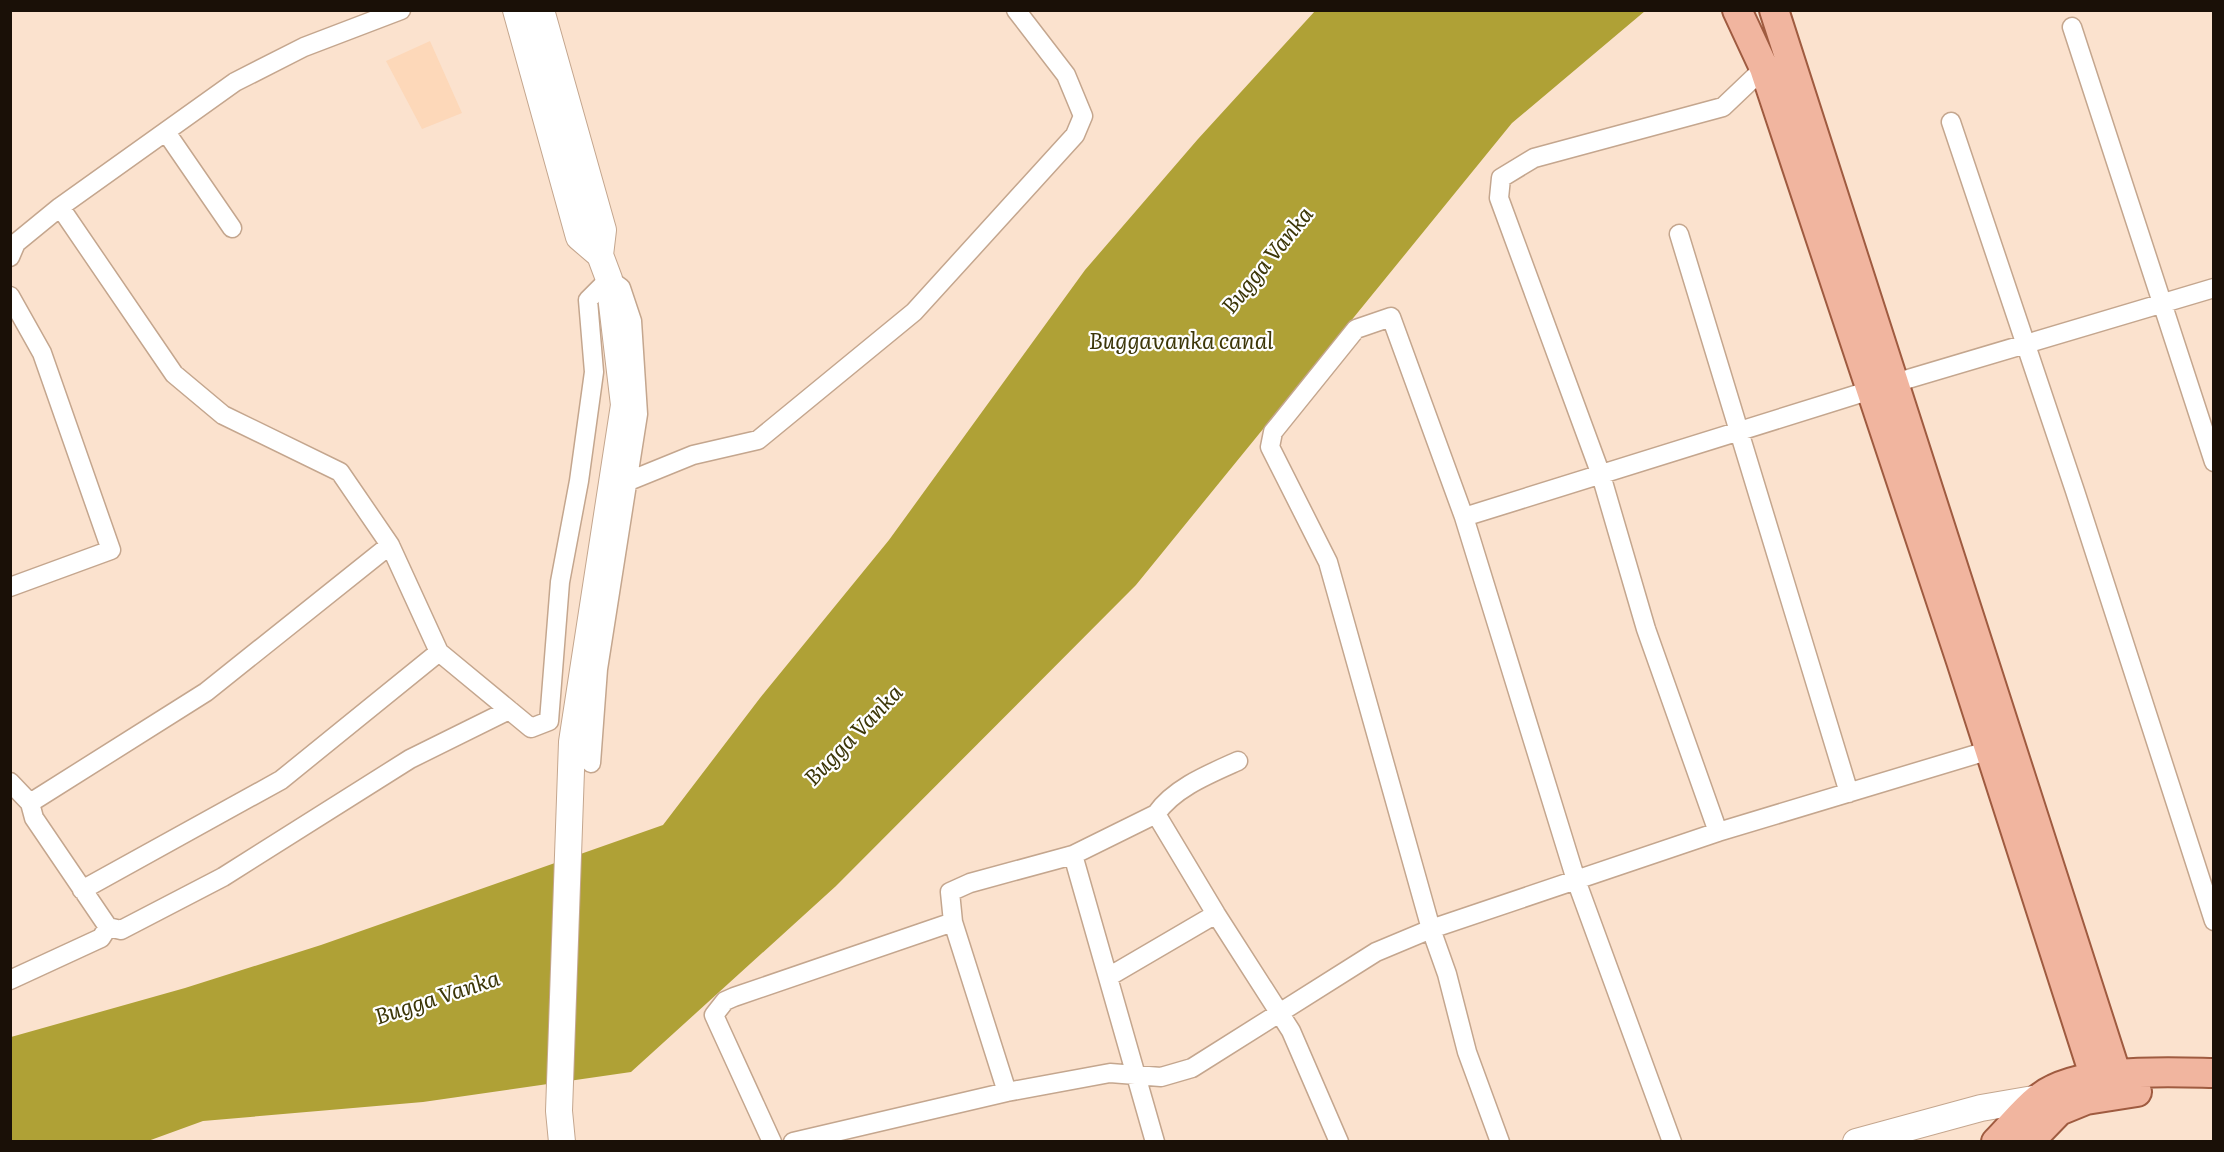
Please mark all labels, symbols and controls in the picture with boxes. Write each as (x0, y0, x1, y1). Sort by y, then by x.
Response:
water label: Bugga Vanka (1212, 198, 1320, 320)
water label: Buggavanka canal (1089, 323, 1274, 356)
water label: Bugga Vanka (795, 675, 909, 792)
water label: Bugga Vanka (370, 960, 504, 1031)

